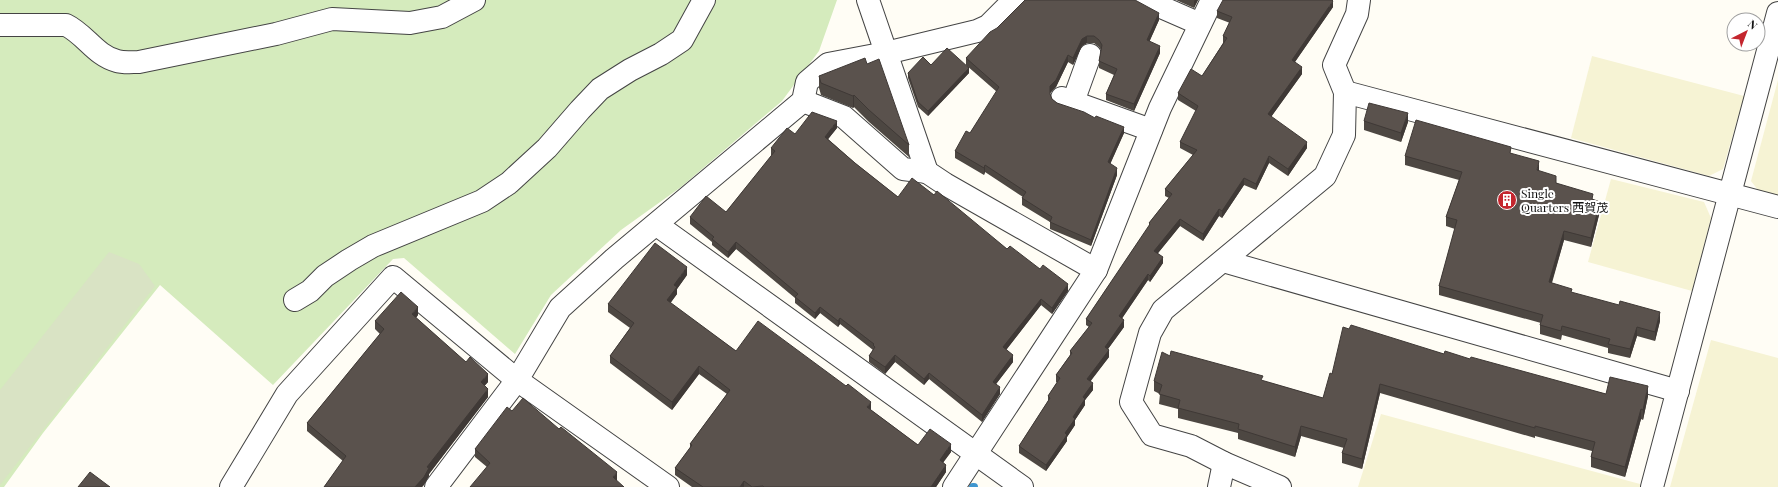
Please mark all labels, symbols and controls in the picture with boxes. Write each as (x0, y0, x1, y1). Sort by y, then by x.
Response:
north arrow (1726, 12, 1766, 52)
text: N (1745, 16, 1761, 32)
place label: Single Quarters 西賀茂 (1521, 185, 1608, 215)
building icon: Single Quarters 西賀茂 (1496, 189, 1518, 211)

